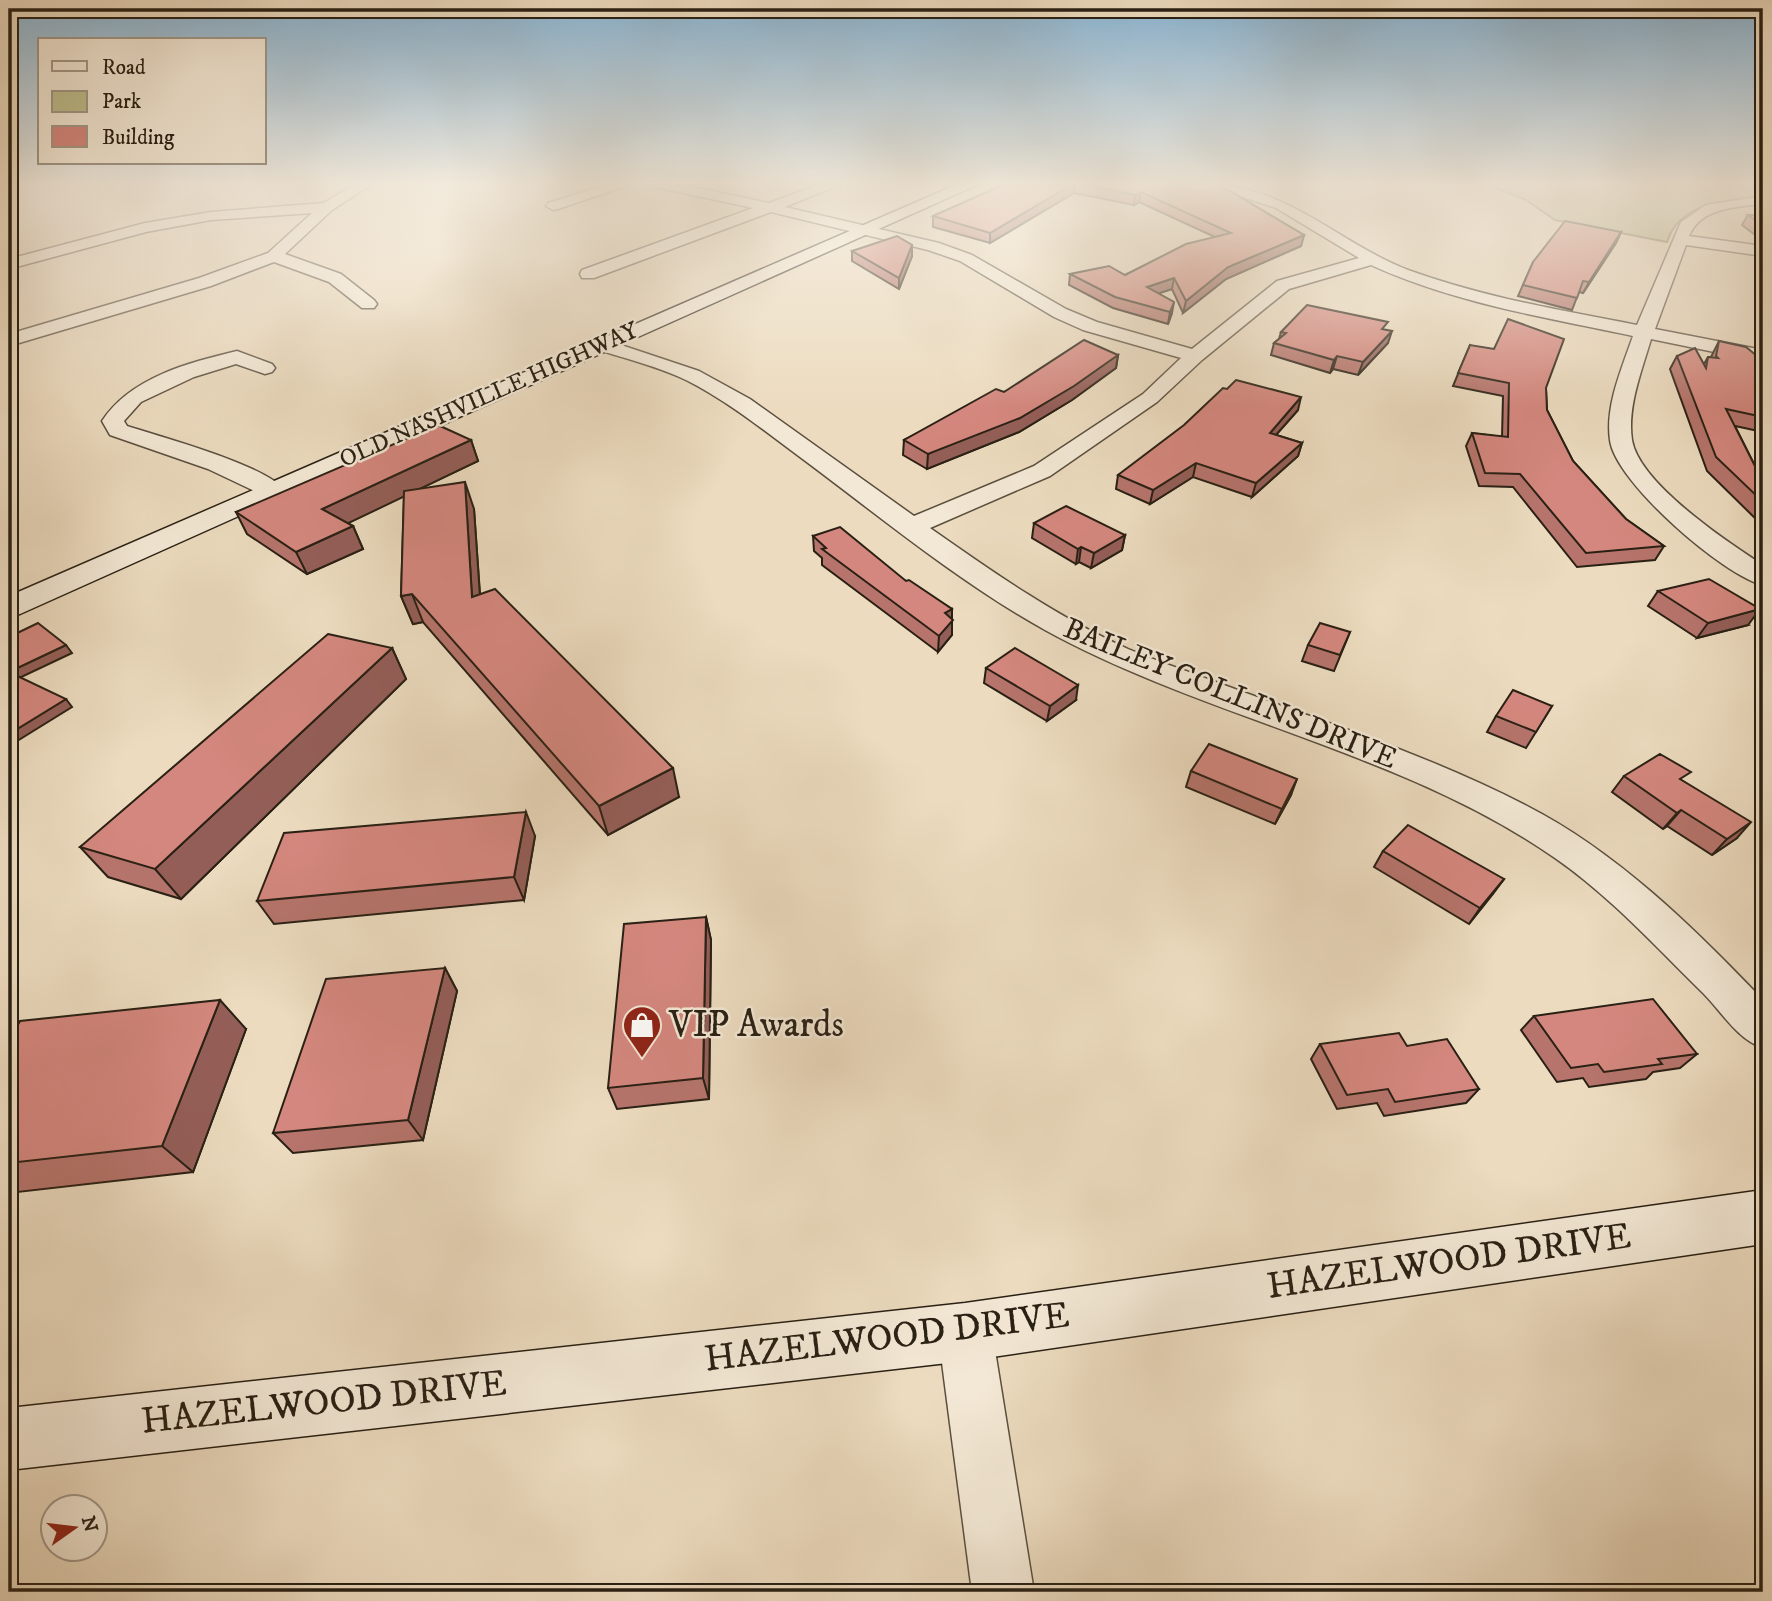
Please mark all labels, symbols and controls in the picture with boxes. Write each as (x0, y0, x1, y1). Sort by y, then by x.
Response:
legend (38, 38, 266, 164)
text: Road (102, 55, 146, 81)
text: Park (102, 89, 142, 115)
text: Building (102, 125, 175, 151)
street label: OLD NASHVILLE HIGHWAY (335, 315, 644, 475)
street label: BAILEY COLLINS DRIVE (1058, 610, 1402, 778)
place label: VIP Awards (668, 1002, 844, 1049)
shop icon: VIP Awards (621, 1004, 663, 1059)
street label: HAZELWOOD DRIVE (1264, 1213, 1634, 1311)
street label: HAZELWOOD DRIVE (702, 1292, 1072, 1384)
street label: HAZELWOOD DRIVE (139, 1360, 509, 1446)
north arrow (38, 1492, 108, 1562)
text: N (76, 1514, 102, 1535)

